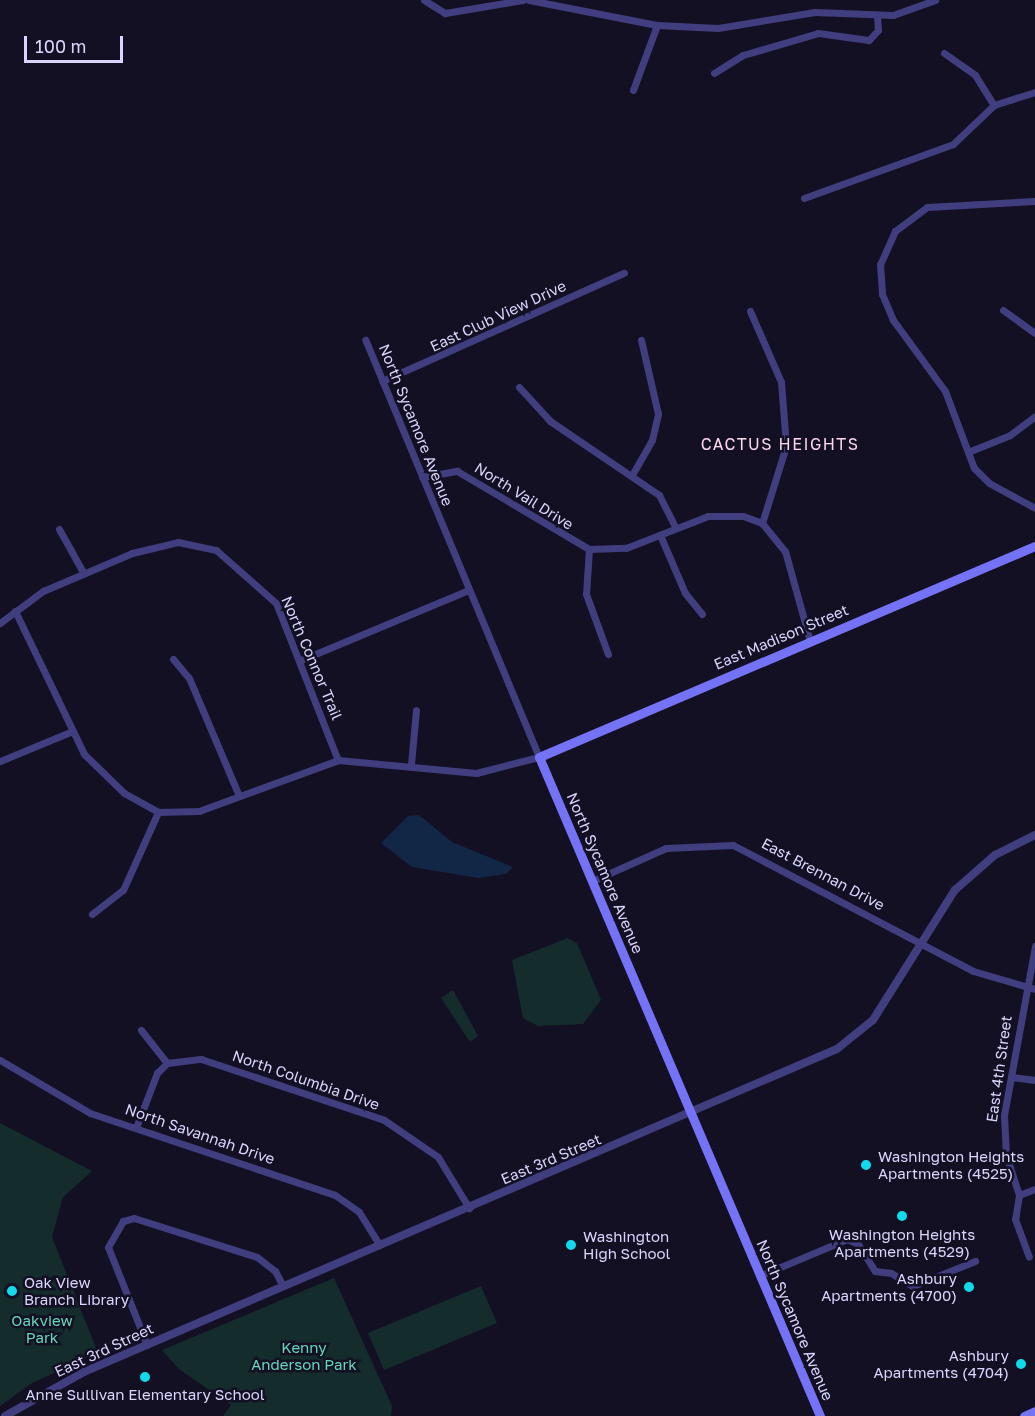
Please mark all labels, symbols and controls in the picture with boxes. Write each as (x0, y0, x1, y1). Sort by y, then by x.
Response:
scale bar (27, 24, 126, 62)
text: 100 m (35, 35, 86, 57)
street label: East Club View Drive (427, 277, 569, 355)
street label: North Sycamore Avenue (375, 341, 457, 509)
district label: CACTUS HEIGHTS (701, 434, 859, 454)
street label: North Vail Drive (471, 458, 577, 534)
street label: North Connor Trail (278, 593, 346, 723)
street label: East Madison Street (711, 601, 851, 673)
street label: North Sycamore Avenue (563, 790, 647, 956)
street label: East Brennan Drive (758, 834, 888, 914)
street label: East 4th Street (983, 1014, 1015, 1124)
street label: North Columbia Drive (230, 1046, 382, 1114)
street label: North Savannah Drive (123, 1100, 277, 1168)
street label: East 3rd Street (498, 1130, 604, 1188)
place label: Washington Heights Apartments (4525) (878, 1147, 1024, 1182)
marker: Washington Heights Apartments (4525) (859, 1158, 873, 1172)
marker: Washington Heights Apartments (4529) (895, 1209, 909, 1223)
place label: Washington Heights Apartments (4529) (829, 1225, 975, 1260)
place label: Washington High School (583, 1227, 670, 1262)
street label: North Sycamore Avenue (753, 1237, 837, 1403)
marker: Washington High School (564, 1238, 578, 1252)
place label: Ashbury Apartments (4700) (821, 1269, 957, 1304)
place label: Oak View Branch Library (24, 1273, 129, 1308)
marker: Ashbury Apartments (4700) (962, 1280, 976, 1294)
marker: Oak View Branch Library (5, 1284, 19, 1298)
park label: Oakview Park (11, 1311, 73, 1346)
street label: East 3rd Street (52, 1319, 156, 1381)
park label: Kenny Anderson Park (251, 1338, 357, 1373)
place label: Ashbury Apartments (4704) (873, 1346, 1009, 1381)
marker: Ashbury Apartments (4704) (1014, 1357, 1028, 1371)
marker: Anne Sullivan Elementary School (138, 1370, 152, 1384)
place label: Anne Sullivan Elementary School (26, 1386, 264, 1404)

